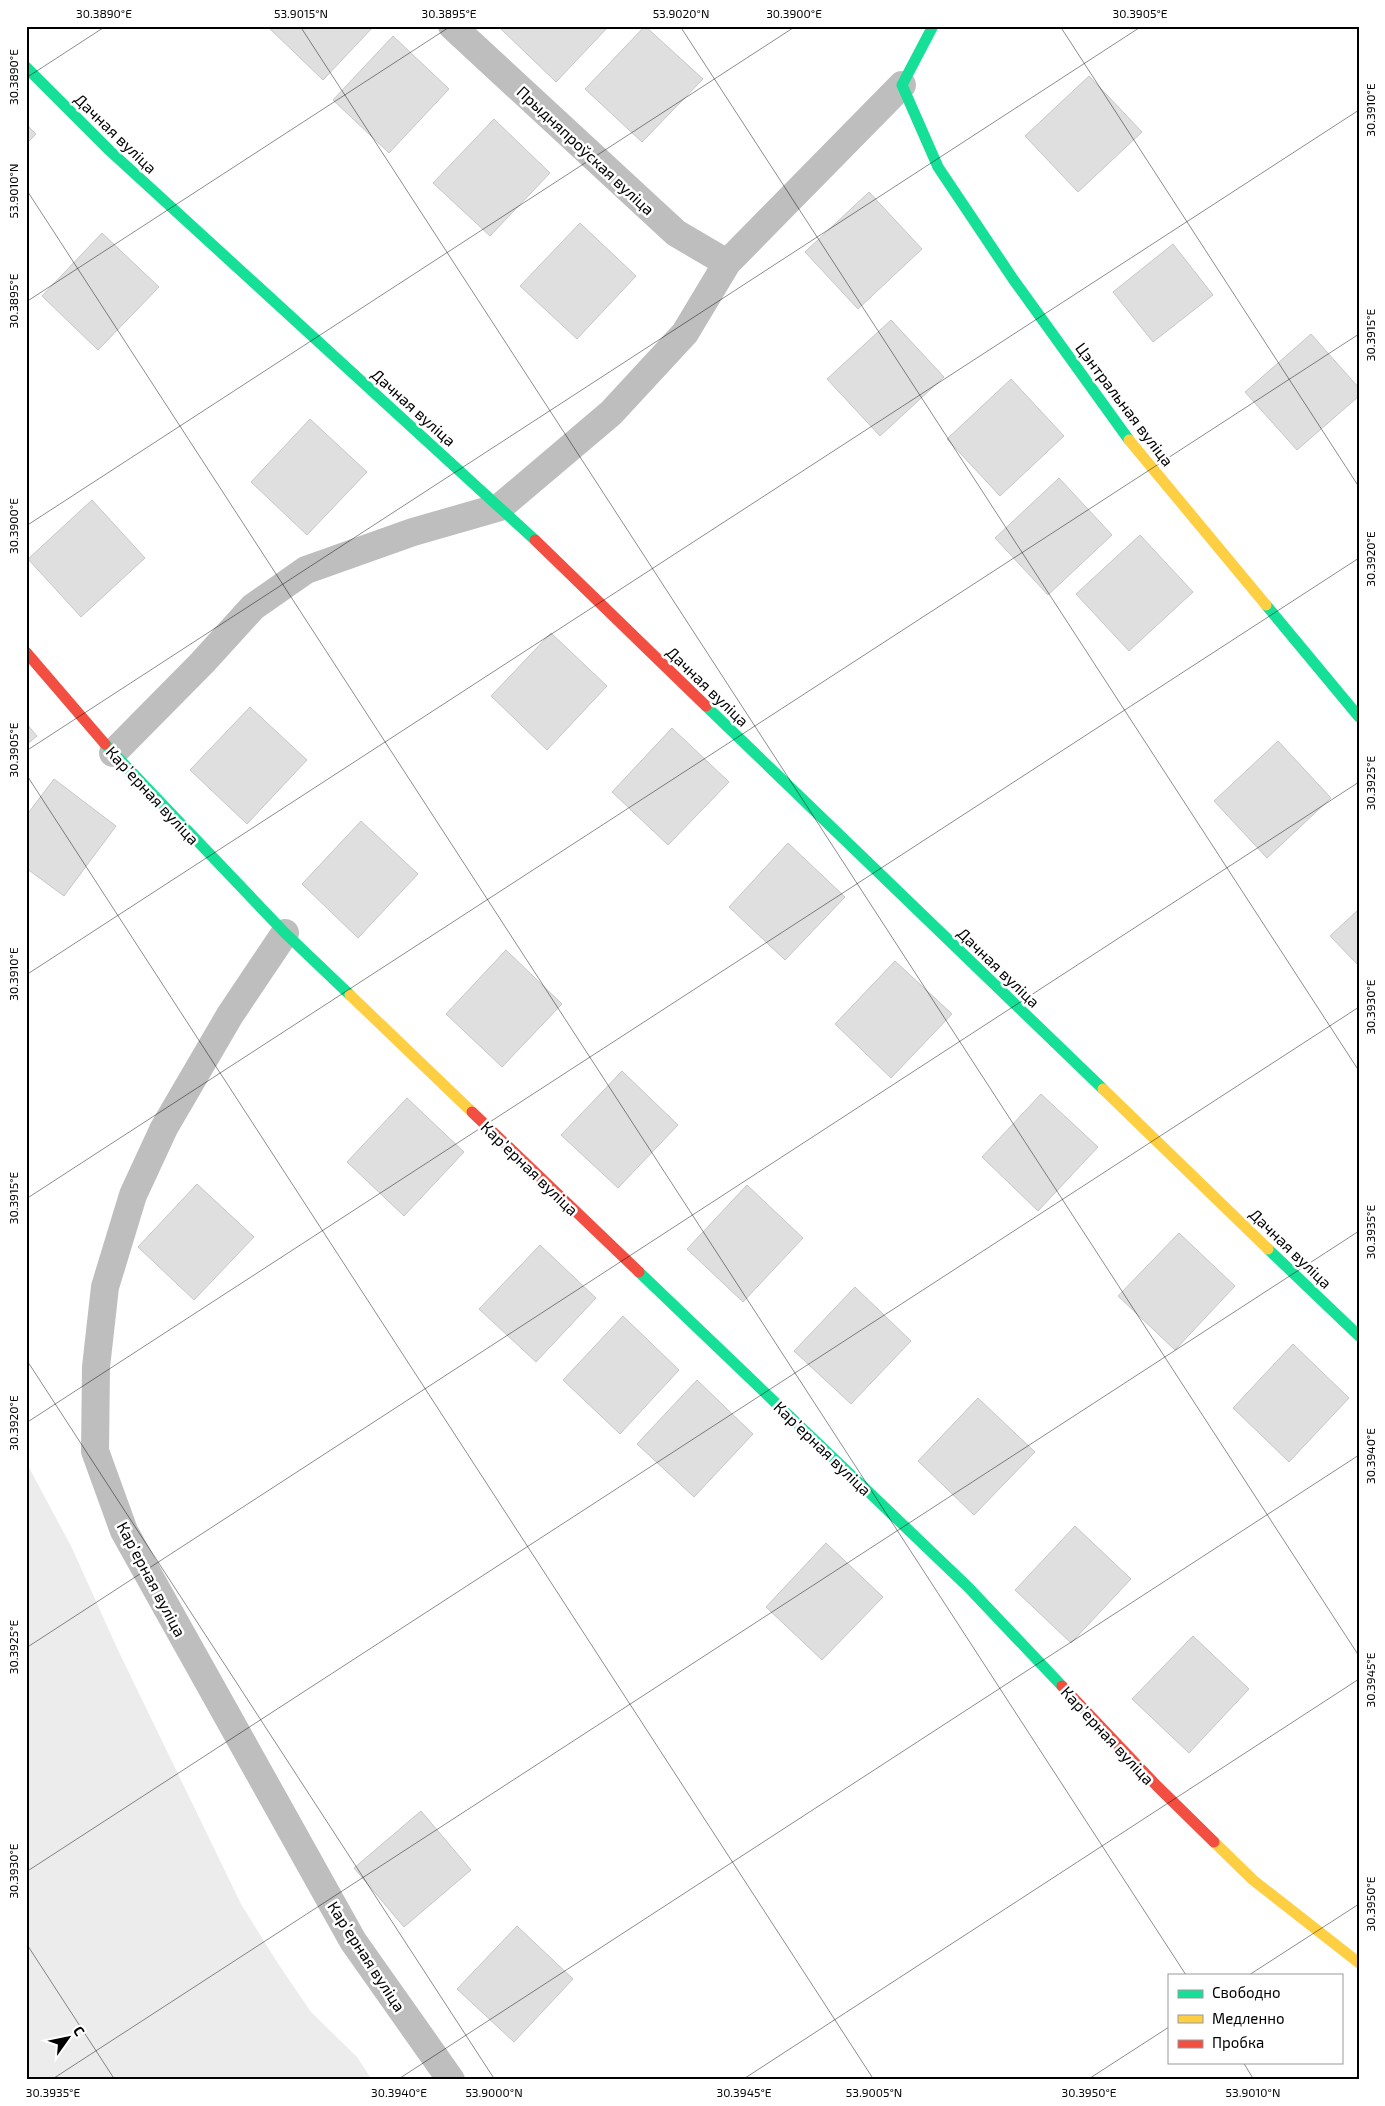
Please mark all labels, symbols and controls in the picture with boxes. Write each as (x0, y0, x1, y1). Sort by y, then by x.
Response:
text: 30.3890°E (76, 6, 132, 20)
text: 53.9015°N (274, 6, 328, 20)
text: 30.3895°E (422, 6, 477, 20)
text: 53.9020°N (653, 6, 709, 20)
text: 30.3900°E (766, 6, 822, 20)
text: 30.3905°E (1113, 6, 1168, 20)
text: 30.3890°E (6, 49, 20, 105)
street label: Прыдняпроўская вуліца (513, 81, 659, 219)
text: 30.3910°E (1363, 83, 1377, 137)
street label: Дачная вуліца (70, 89, 161, 178)
text: 53.9010°N (6, 164, 20, 218)
text: 30.3895°E (6, 273, 20, 329)
text: 30.3915°E (1363, 308, 1377, 361)
street label: Цэнтральная вуліца (1071, 338, 1178, 470)
street label: Дачная вуліца (367, 364, 460, 451)
text: 30.3900°E (6, 498, 20, 554)
text: 30.3920°E (1363, 531, 1377, 587)
street label: Дачная вуліца (662, 642, 753, 731)
text: 30.3905°E (6, 722, 20, 777)
street label: Карʼерная вуліца (102, 742, 203, 849)
text: 30.3925°E (1363, 756, 1377, 810)
street label: Дачная вуліца (953, 923, 1044, 1012)
text: 30.3910°E (6, 947, 20, 1001)
text: 30.3930°E (1363, 979, 1377, 1035)
street label: Карʼерная вуліца (477, 1117, 583, 1220)
text: 30.3915°E (6, 1171, 20, 1224)
street label: Дачная вуліца (1245, 1204, 1336, 1293)
text: 30.3935°E (1363, 1205, 1377, 1259)
text: 30.3920°E (6, 1395, 20, 1451)
street label: Карʼерная вуліца (770, 1397, 876, 1500)
text: 30.3940°E (1363, 1428, 1377, 1484)
street label: Карʼерная вуліца (113, 1518, 190, 1640)
text: 30.3925°E (6, 1620, 20, 1674)
text: 30.3945°E (1363, 1652, 1377, 1708)
street label: Карʼерная вуліца (1057, 1682, 1158, 1789)
text: 30.3930°E (6, 1843, 20, 1899)
text: 30.3950°E (1363, 1876, 1377, 1931)
street label: Карʼерная вуліца (323, 1897, 410, 2015)
legend (1168, 1974, 1342, 2064)
text: Свободно (1212, 1983, 1281, 2001)
text: Медленно (1212, 2009, 1285, 2027)
north arrow (42, 2014, 92, 2064)
text: С (70, 2023, 89, 2039)
text: Пробка (1212, 2033, 1264, 2051)
text: 30.3935°E (26, 2085, 80, 2099)
text: 30.3940°E (371, 2085, 427, 2099)
text: 53.9000°N (465, 2085, 523, 2099)
text: 30.3945°E (716, 2085, 772, 2099)
text: 53.9005°N (846, 2085, 902, 2099)
text: 30.3950°E (1062, 2085, 1117, 2099)
text: 53.9010°N (1226, 2085, 1280, 2099)

